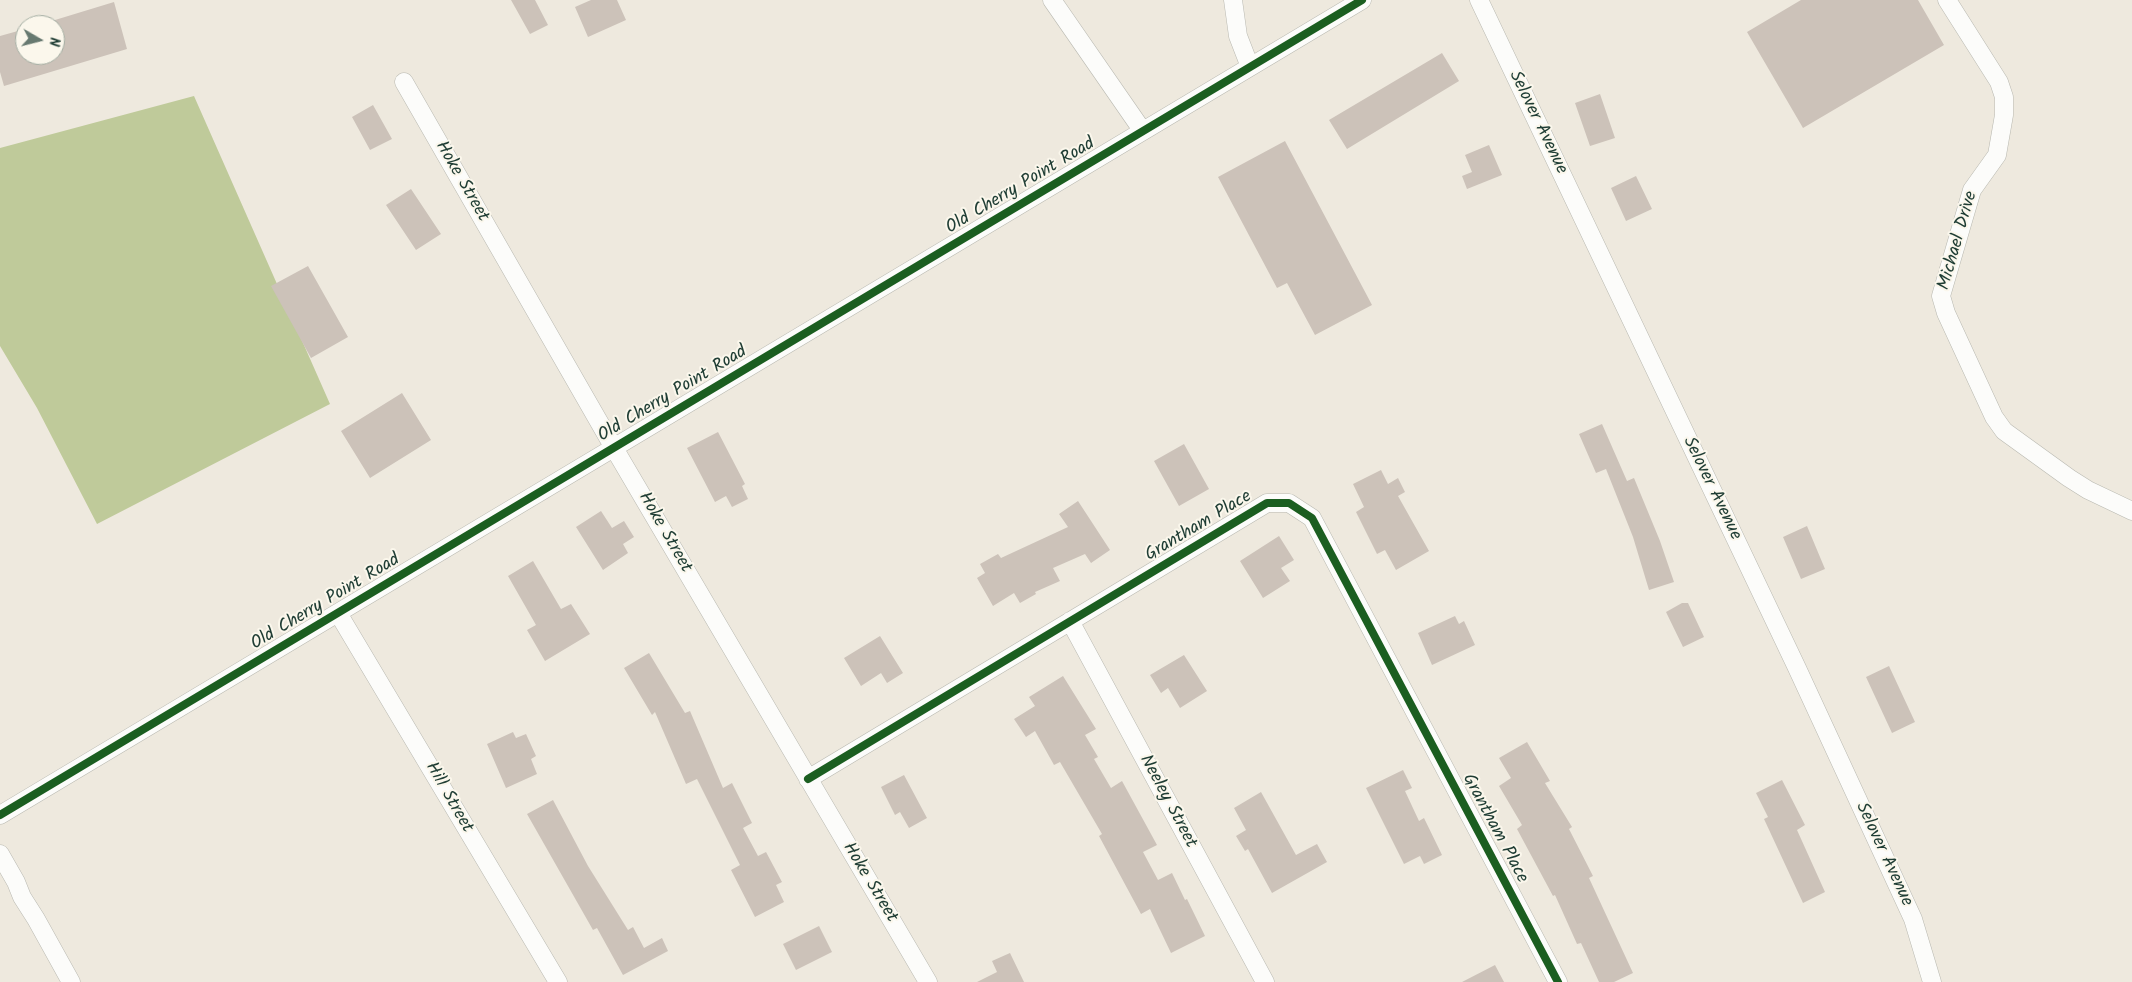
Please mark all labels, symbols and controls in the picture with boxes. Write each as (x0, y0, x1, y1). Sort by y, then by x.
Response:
north arrow (15, 15, 65, 65)
text: N (42, 36, 65, 48)
street label: Selover Avenue (1503, 68, 1571, 178)
street label: Old Cherry Point Road (943, 134, 1099, 240)
street label: Hoke Street (429, 138, 493, 226)
street label: Michael Drive (1935, 189, 1983, 293)
street label: Old Cherry Point Road (595, 342, 751, 448)
street label: Selover Avenue (1677, 434, 1745, 544)
street label: Grantham Place (1142, 487, 1256, 567)
street label: Hoke Street (632, 489, 696, 577)
street label: Old Cherry Point Road (248, 550, 404, 656)
street label: Neeley Street (1133, 752, 1201, 852)
street label: Hill Street (419, 759, 477, 837)
street label: Grantham Place (1456, 771, 1532, 887)
street label: Selover Avenue (1850, 800, 1916, 910)
street label: Hoke Street (837, 839, 901, 927)

